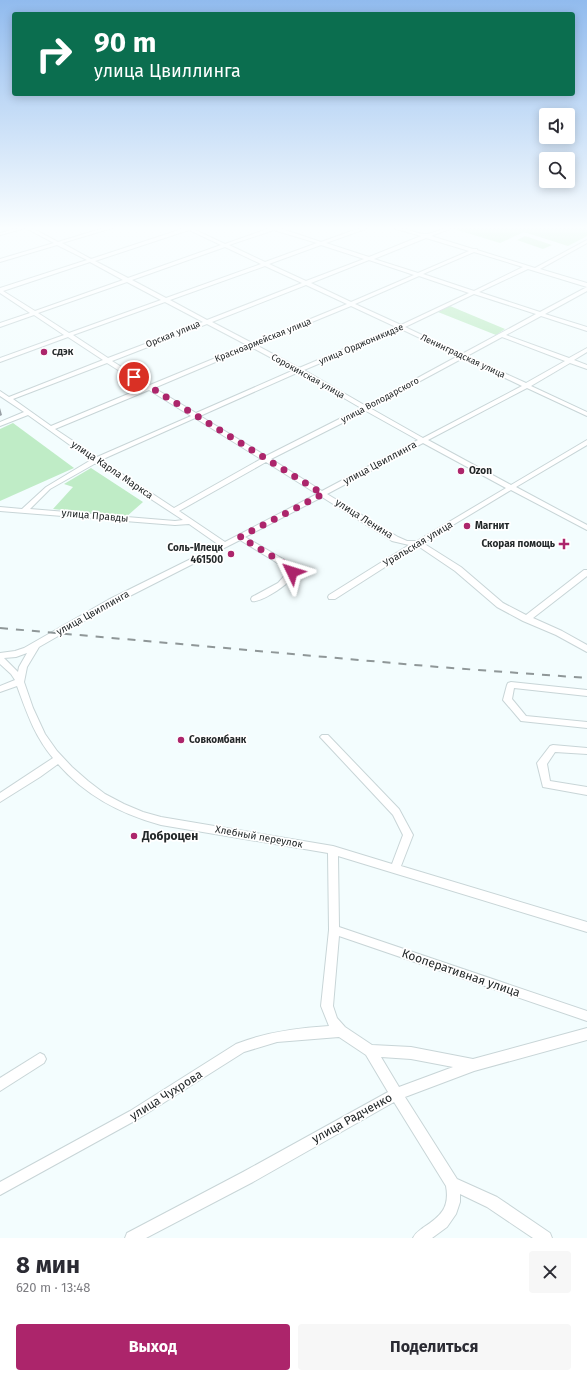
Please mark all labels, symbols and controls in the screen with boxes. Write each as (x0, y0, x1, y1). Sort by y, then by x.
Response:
text: 90 m (94, 26, 156, 59)
icon: right (28, 28, 80, 80)
text: улица Цвиллинга (94, 60, 241, 82)
map controls (539, 108, 575, 188)
button: sound (539, 108, 575, 144)
button: search (539, 152, 575, 188)
street label: Красноармейская улица (213, 316, 313, 364)
street label: Орская улица (144, 319, 202, 349)
street label: улица Орджоникидзе (317, 322, 405, 366)
street label: Ленинградская улица (419, 332, 507, 380)
marker: СДЭК (39, 347, 49, 357)
place label: СДЭК (52, 347, 74, 357)
street label: Сорокинская улица (270, 352, 346, 400)
pin (117, 360, 151, 394)
icon: arrive (123, 366, 145, 388)
street label: улица Володарского (339, 375, 421, 425)
street label: улица Карла Маркса (69, 438, 155, 502)
street label: улица Цвиллинга (341, 439, 419, 487)
place label: Ozon (469, 465, 492, 477)
marker: Ozon (456, 466, 466, 476)
street label: улица Ленина (333, 496, 395, 542)
street label: улица Правды (61, 507, 129, 525)
street label: Уральская улица (381, 519, 455, 569)
place label: Магнит (475, 520, 509, 532)
marker: Магнит (462, 521, 472, 531)
place label: Скорая помощь (481, 538, 556, 550)
marker: Скорая помощь (558, 538, 570, 550)
place label: Соль-Илецк 461500 (168, 542, 224, 566)
marker: Соль-Илецк 461500 (226, 549, 236, 559)
position arrow (271, 551, 313, 593)
street label: улица Цвиллинга (54, 588, 132, 638)
place label: Совкомбанк (189, 734, 247, 746)
marker: Совкомбанк (176, 735, 186, 745)
street label: Хлебный переулок (214, 823, 304, 851)
place label: Доброцен (141, 829, 198, 843)
marker: Доброцен (129, 831, 139, 841)
street label: Кооперативная улица (400, 946, 522, 1000)
street label: улица Чухрова (127, 1067, 205, 1123)
street label: улица Радченко (309, 1090, 395, 1146)
text: 8 мин (16, 1251, 80, 1279)
button: close (529, 1251, 571, 1293)
text: 620 m · 13:48 (16, 1280, 90, 1295)
button: Выход (16, 1324, 290, 1370)
button: Поделиться (298, 1324, 571, 1370)

